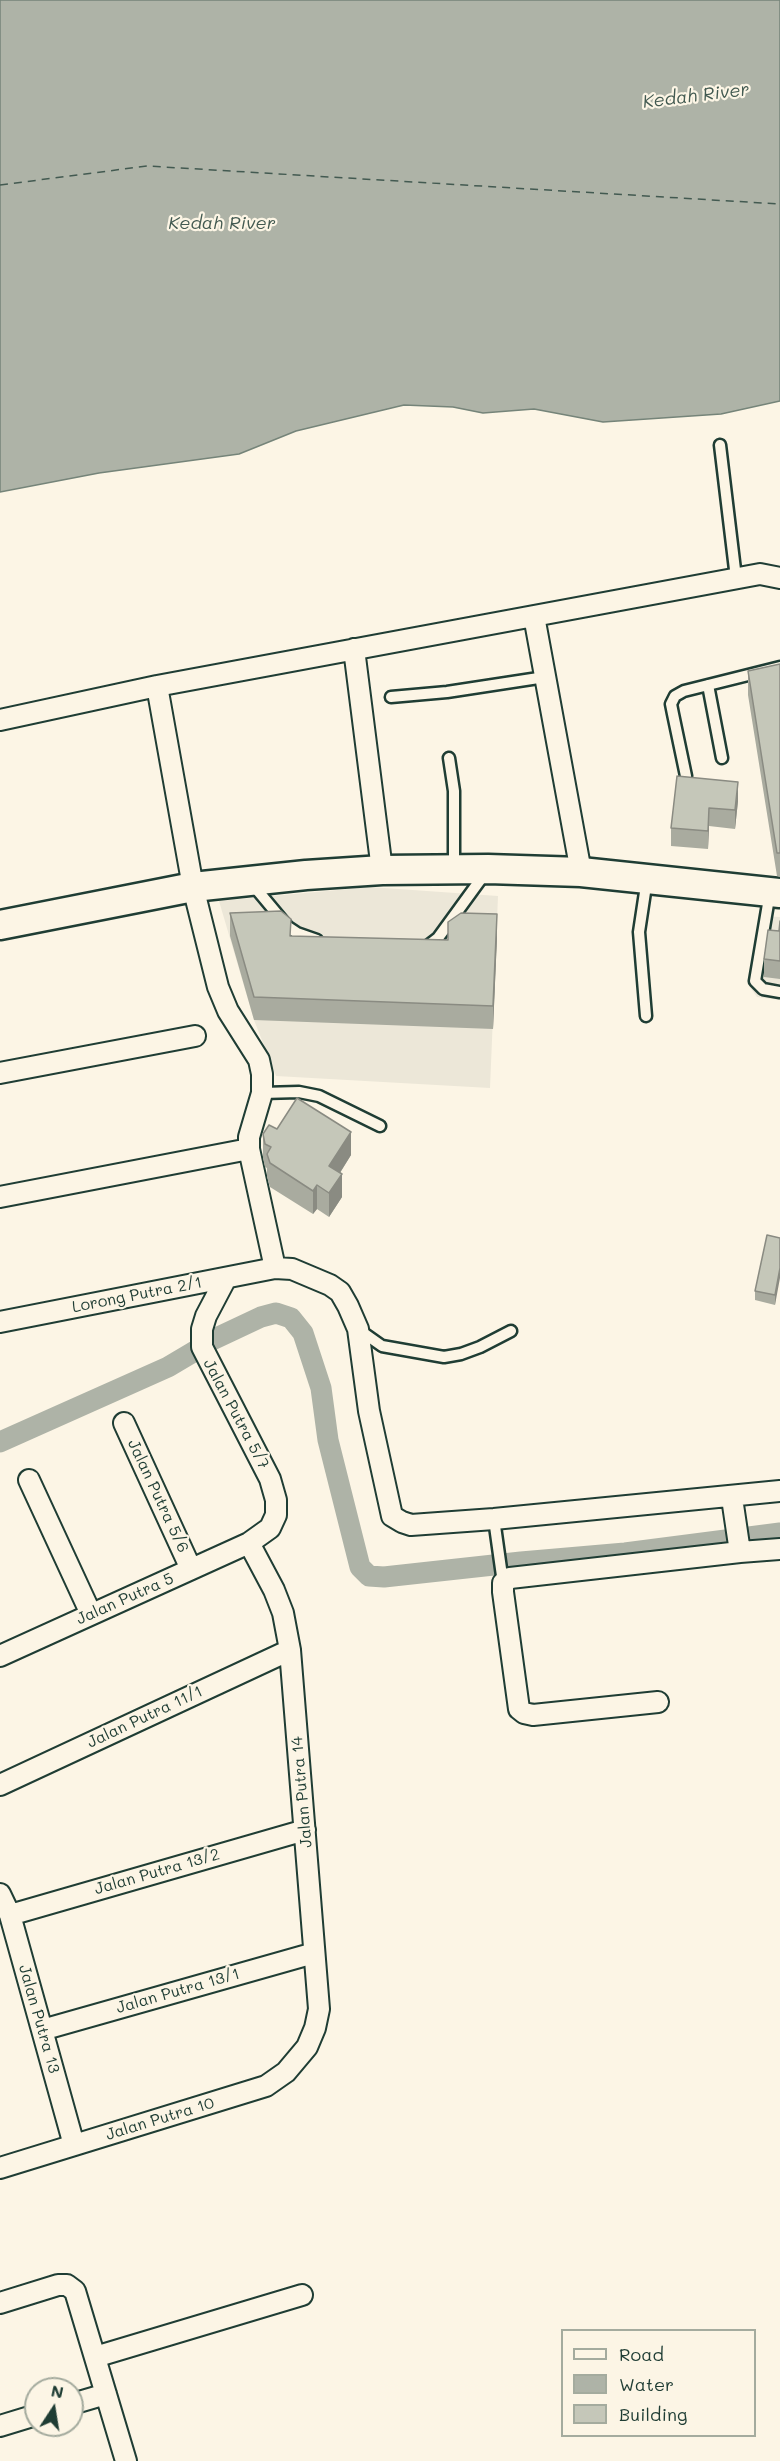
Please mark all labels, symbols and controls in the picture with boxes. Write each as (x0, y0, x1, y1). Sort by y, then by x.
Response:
water label: Kedah River (641, 79, 751, 113)
water label: Kedah River (168, 212, 276, 234)
street label: Lorong Putra 2/1 (70, 1273, 204, 1317)
street label: Jalan Putra 5/7 (199, 1356, 273, 1472)
street label: Jalan Putra 5/6 (123, 1436, 193, 1556)
street label: Jalan Putra 5 (73, 1569, 177, 1629)
street label: Jalan Putra 11/1 (84, 1682, 206, 1752)
street label: Jalan Putra 14 (288, 1735, 316, 1849)
street label: Jalan Putra 13/2 (92, 1845, 222, 1899)
street label: Jalan Putra 13 (14, 1963, 64, 2075)
street label: Jalan Putra 13/1 (114, 1964, 242, 2018)
street label: Jalan Putra 10 (103, 2093, 217, 2145)
legend (561, 2329, 756, 2437)
text: Road (619, 2342, 664, 2366)
text: Water (619, 2372, 674, 2396)
north arrow (24, 2377, 84, 2437)
text: N (49, 2379, 66, 2402)
text: Building (619, 2402, 687, 2426)

